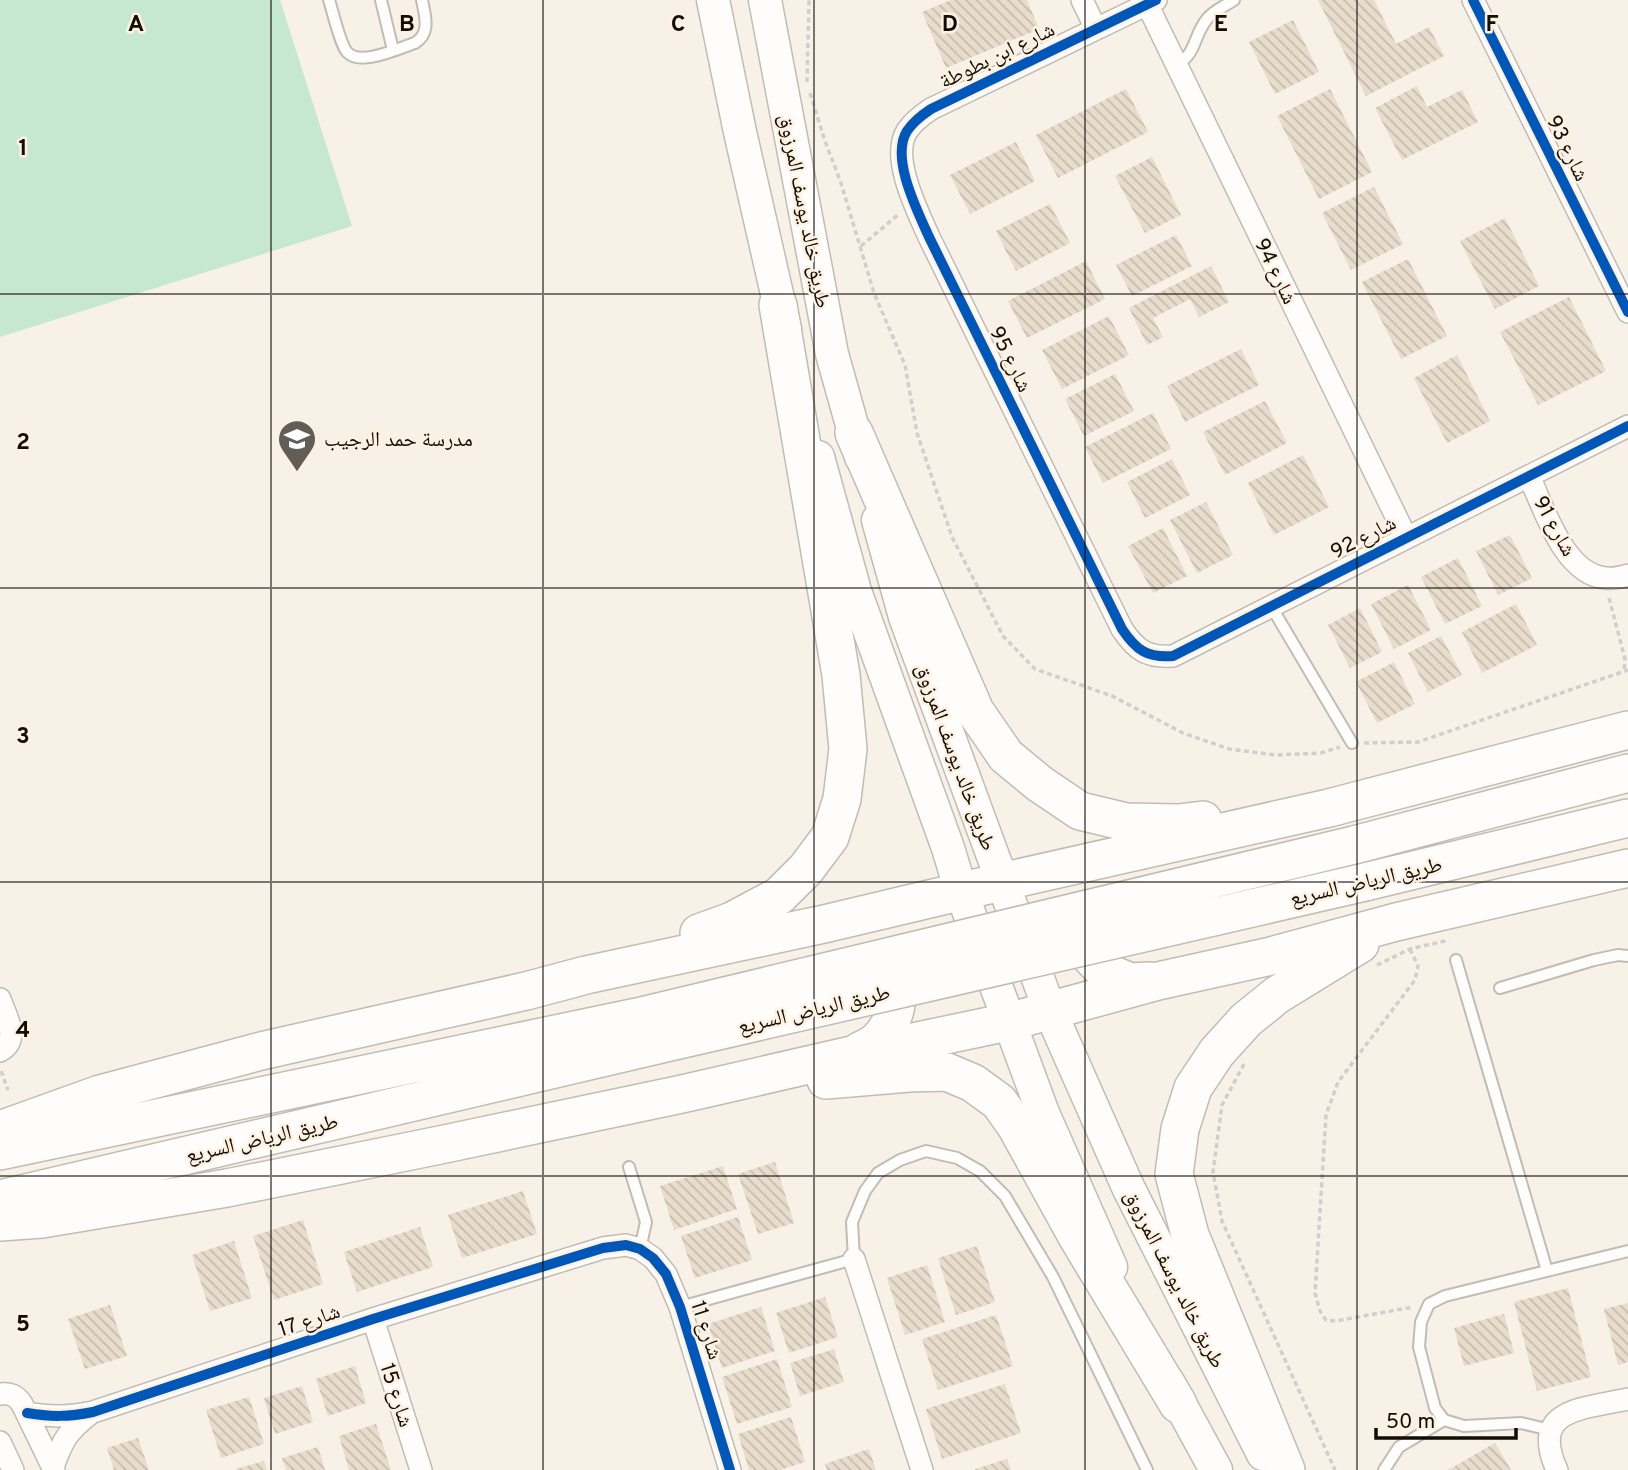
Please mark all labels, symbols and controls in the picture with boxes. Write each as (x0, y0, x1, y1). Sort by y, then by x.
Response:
text: A (128, 11, 144, 40)
text: B (399, 11, 415, 40)
text: C (671, 11, 685, 40)
text: D (942, 11, 958, 40)
text: E (1214, 11, 1228, 40)
text: F (1485, 11, 1499, 40)
street label: شارع ابن بطوطة (936, 17, 1060, 96)
street label: شارع 93 (1539, 111, 1594, 186)
street label: طريق خالد يوسف المرزوق (771, 112, 836, 311)
text: 1 (18, 135, 28, 164)
street label: شارع 94 (1247, 234, 1302, 309)
street label: شارع 95 (982, 322, 1037, 397)
school or university icon: مدرسة حمد الرجيب (276, 418, 318, 473)
place label: مدرسة حمد الرجيب (324, 427, 473, 454)
text: 2 (16, 429, 30, 458)
street label: شارع 91 (1526, 492, 1581, 562)
street label: شارع 92 (1326, 510, 1401, 566)
street label: طريق خالد يوسف المرزوق (908, 660, 1001, 855)
text: 3 (16, 723, 30, 752)
street label: طريق الرياض السريع (1288, 852, 1445, 913)
street label: طريق الرياض السريع (736, 980, 893, 1041)
text: 4 (16, 1017, 30, 1046)
street label: طريق الرياض السريع (184, 1109, 341, 1170)
street label: طريق خالد يوسف المرزوق (1117, 1186, 1230, 1374)
street label: شارع 11 (683, 1298, 728, 1363)
street label: شارع 17 (275, 1299, 344, 1344)
text: 5 (16, 1311, 30, 1340)
street label: شارع 15 (373, 1360, 419, 1431)
scale bar (1376, 1396, 1516, 1440)
text: 50 m (1386, 1409, 1435, 1436)

